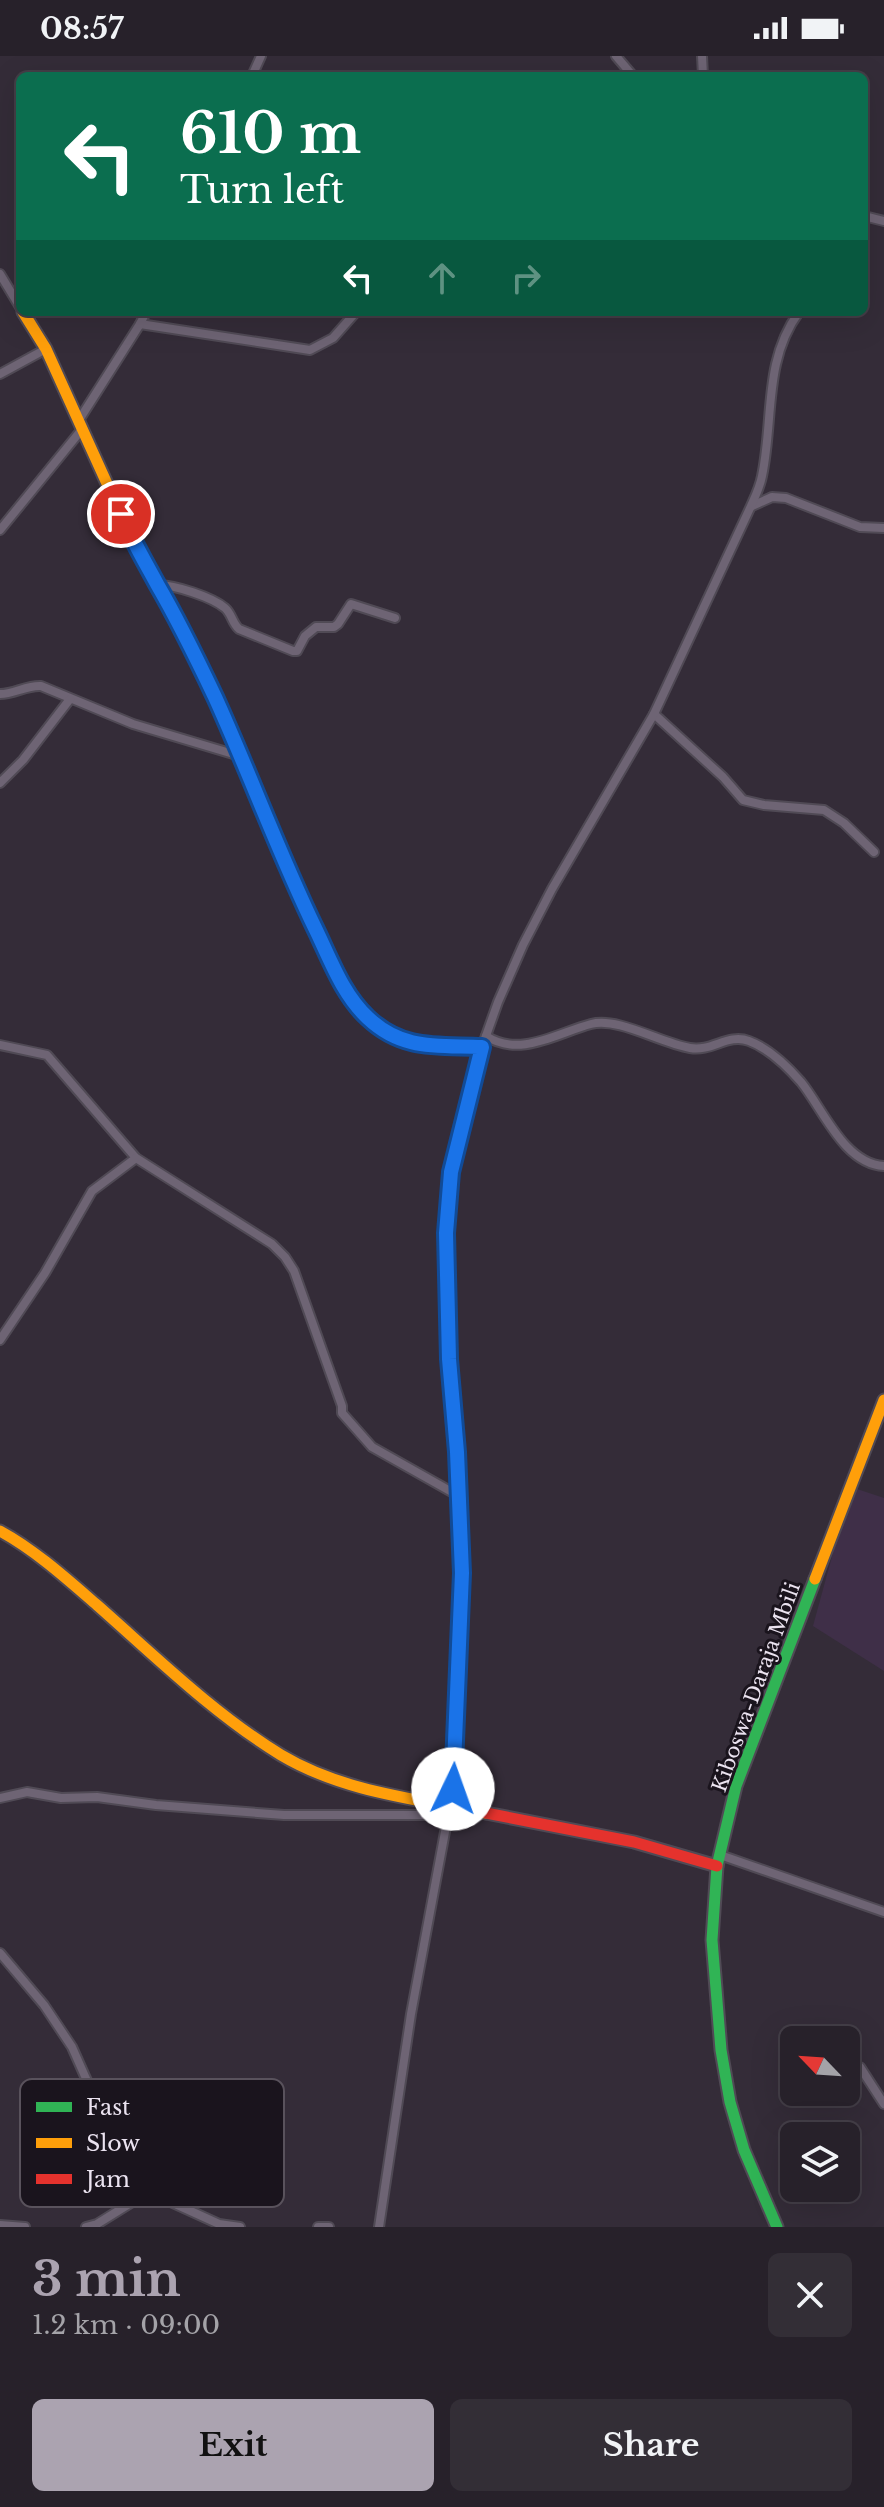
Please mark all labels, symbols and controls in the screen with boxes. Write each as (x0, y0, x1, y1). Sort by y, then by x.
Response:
text: 08:57 (40, 10, 124, 47)
text: 610 m (180, 99, 361, 168)
icon: left (48, 104, 152, 208)
text: Turn left (180, 168, 344, 213)
icon: left (336, 256, 380, 300)
icon: ahead (420, 256, 464, 300)
icon: right (504, 256, 548, 300)
pin (87, 480, 155, 548)
icon: arrive (99, 492, 143, 536)
street label: Kiboswa-Daraja Mbili (707, 1579, 805, 1795)
position arrow (411, 1747, 495, 1831)
north arrow (780, 2026, 860, 2106)
map controls (780, 2026, 860, 2202)
legend (20, 2079, 284, 2207)
text: Fast (86, 2094, 131, 2121)
button: layers (780, 2122, 860, 2202)
text: Slow (86, 2130, 140, 2157)
text: Jam (83, 2166, 130, 2193)
text: 3 min (32, 2249, 181, 2309)
button: close (768, 2253, 852, 2337)
text: 1.2 km · 09:00 (32, 2309, 220, 2341)
button: Exit (32, 2399, 434, 2491)
button: Share (450, 2399, 852, 2491)

